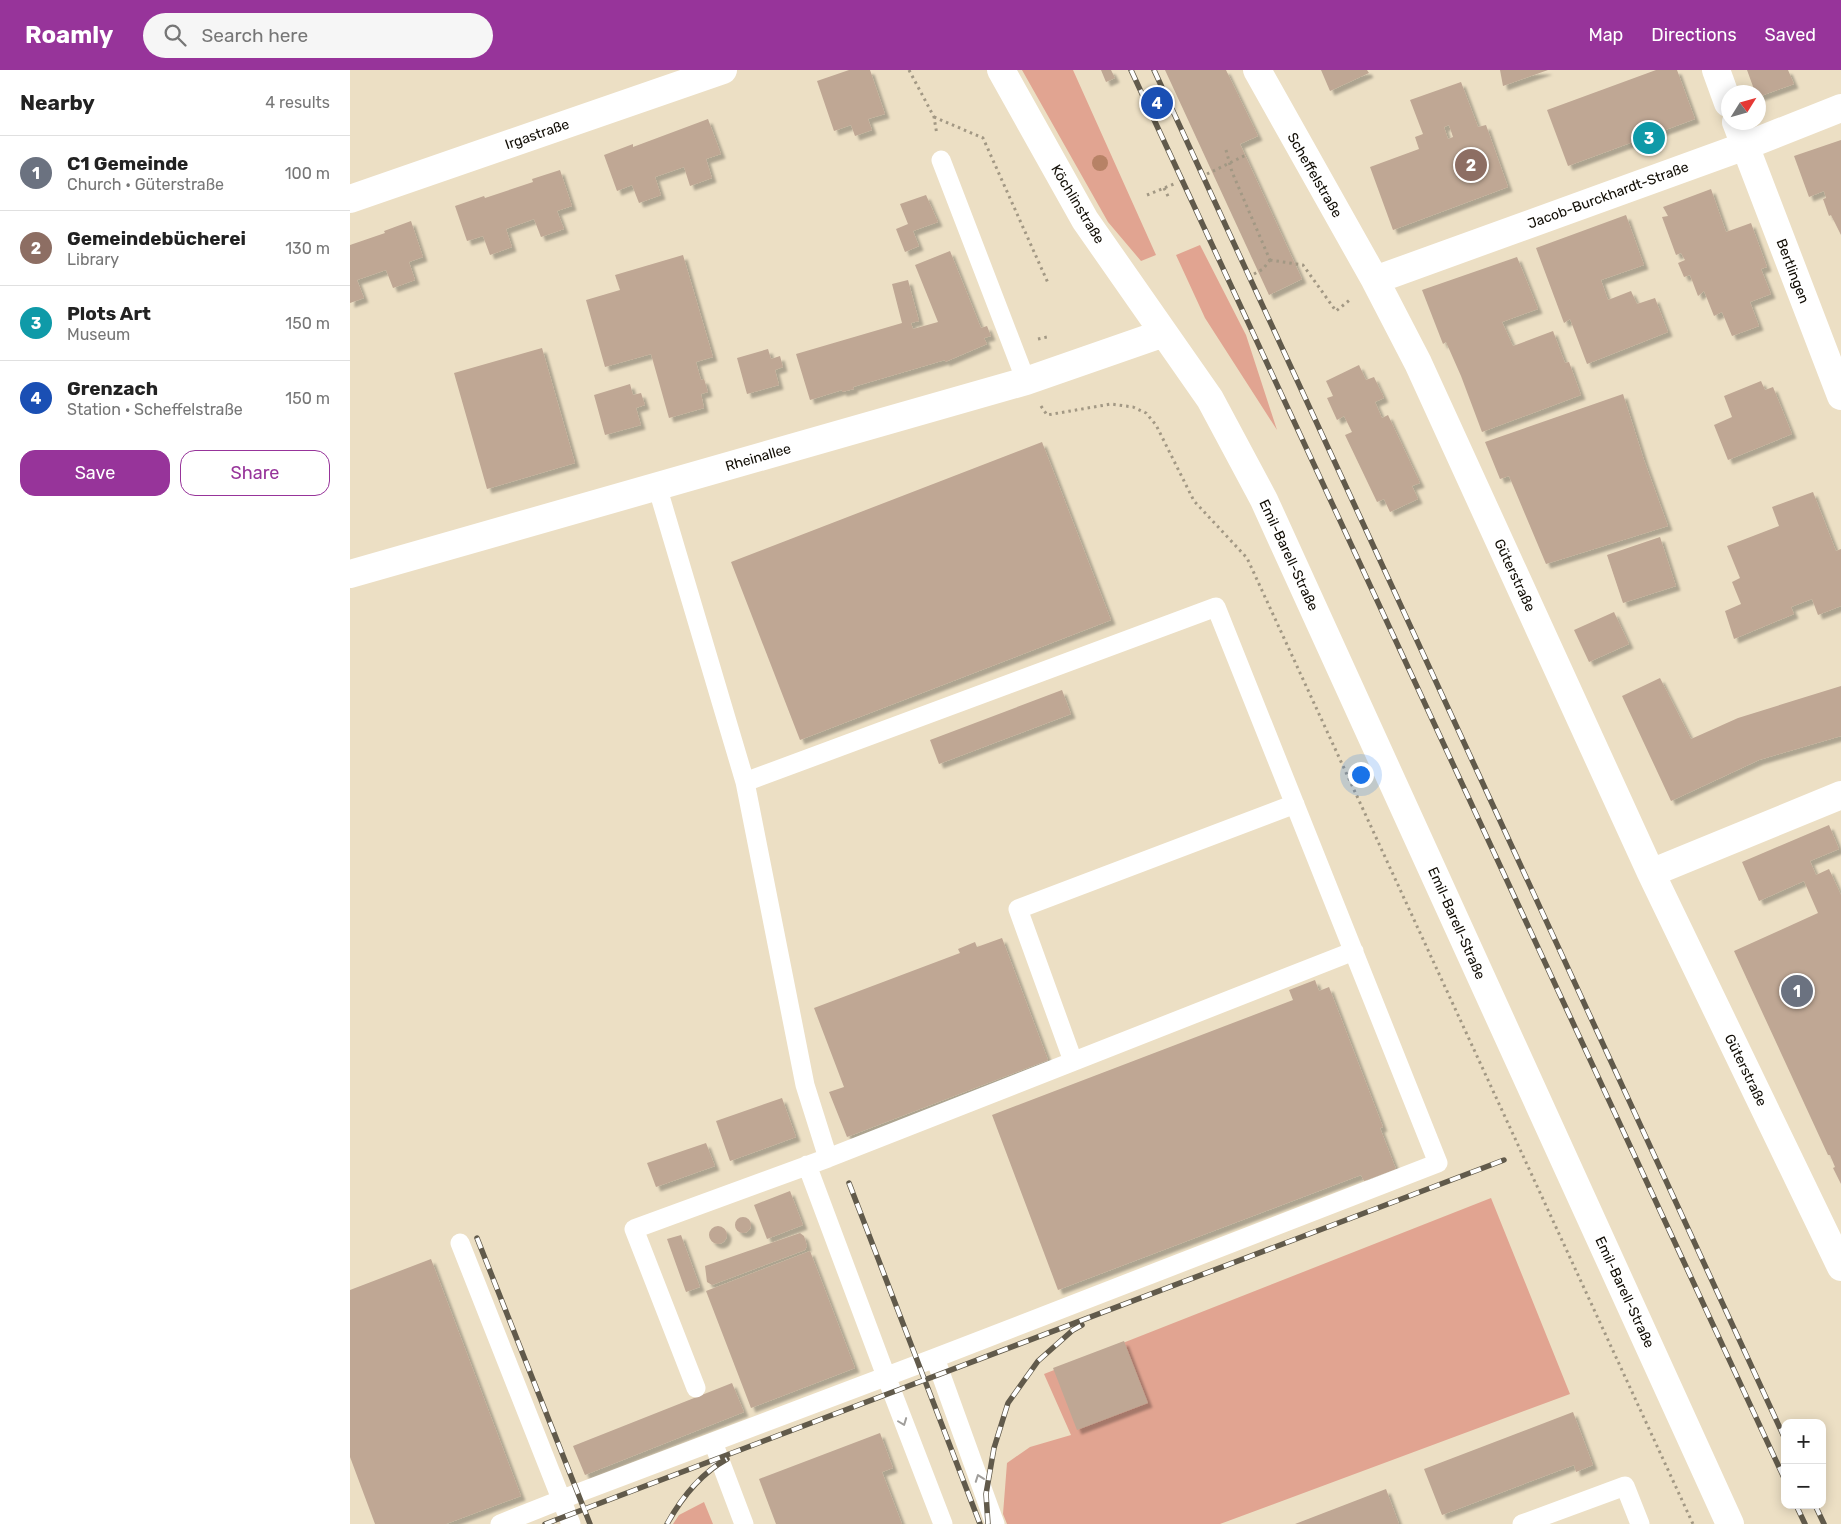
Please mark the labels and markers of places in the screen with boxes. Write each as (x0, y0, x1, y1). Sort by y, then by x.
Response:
pin: 4 (1141, 84, 1173, 122)
pin: 3 (1633, 119, 1665, 157)
pin: 2 (1455, 146, 1487, 184)
pin: 1 (1781, 972, 1813, 1010)

